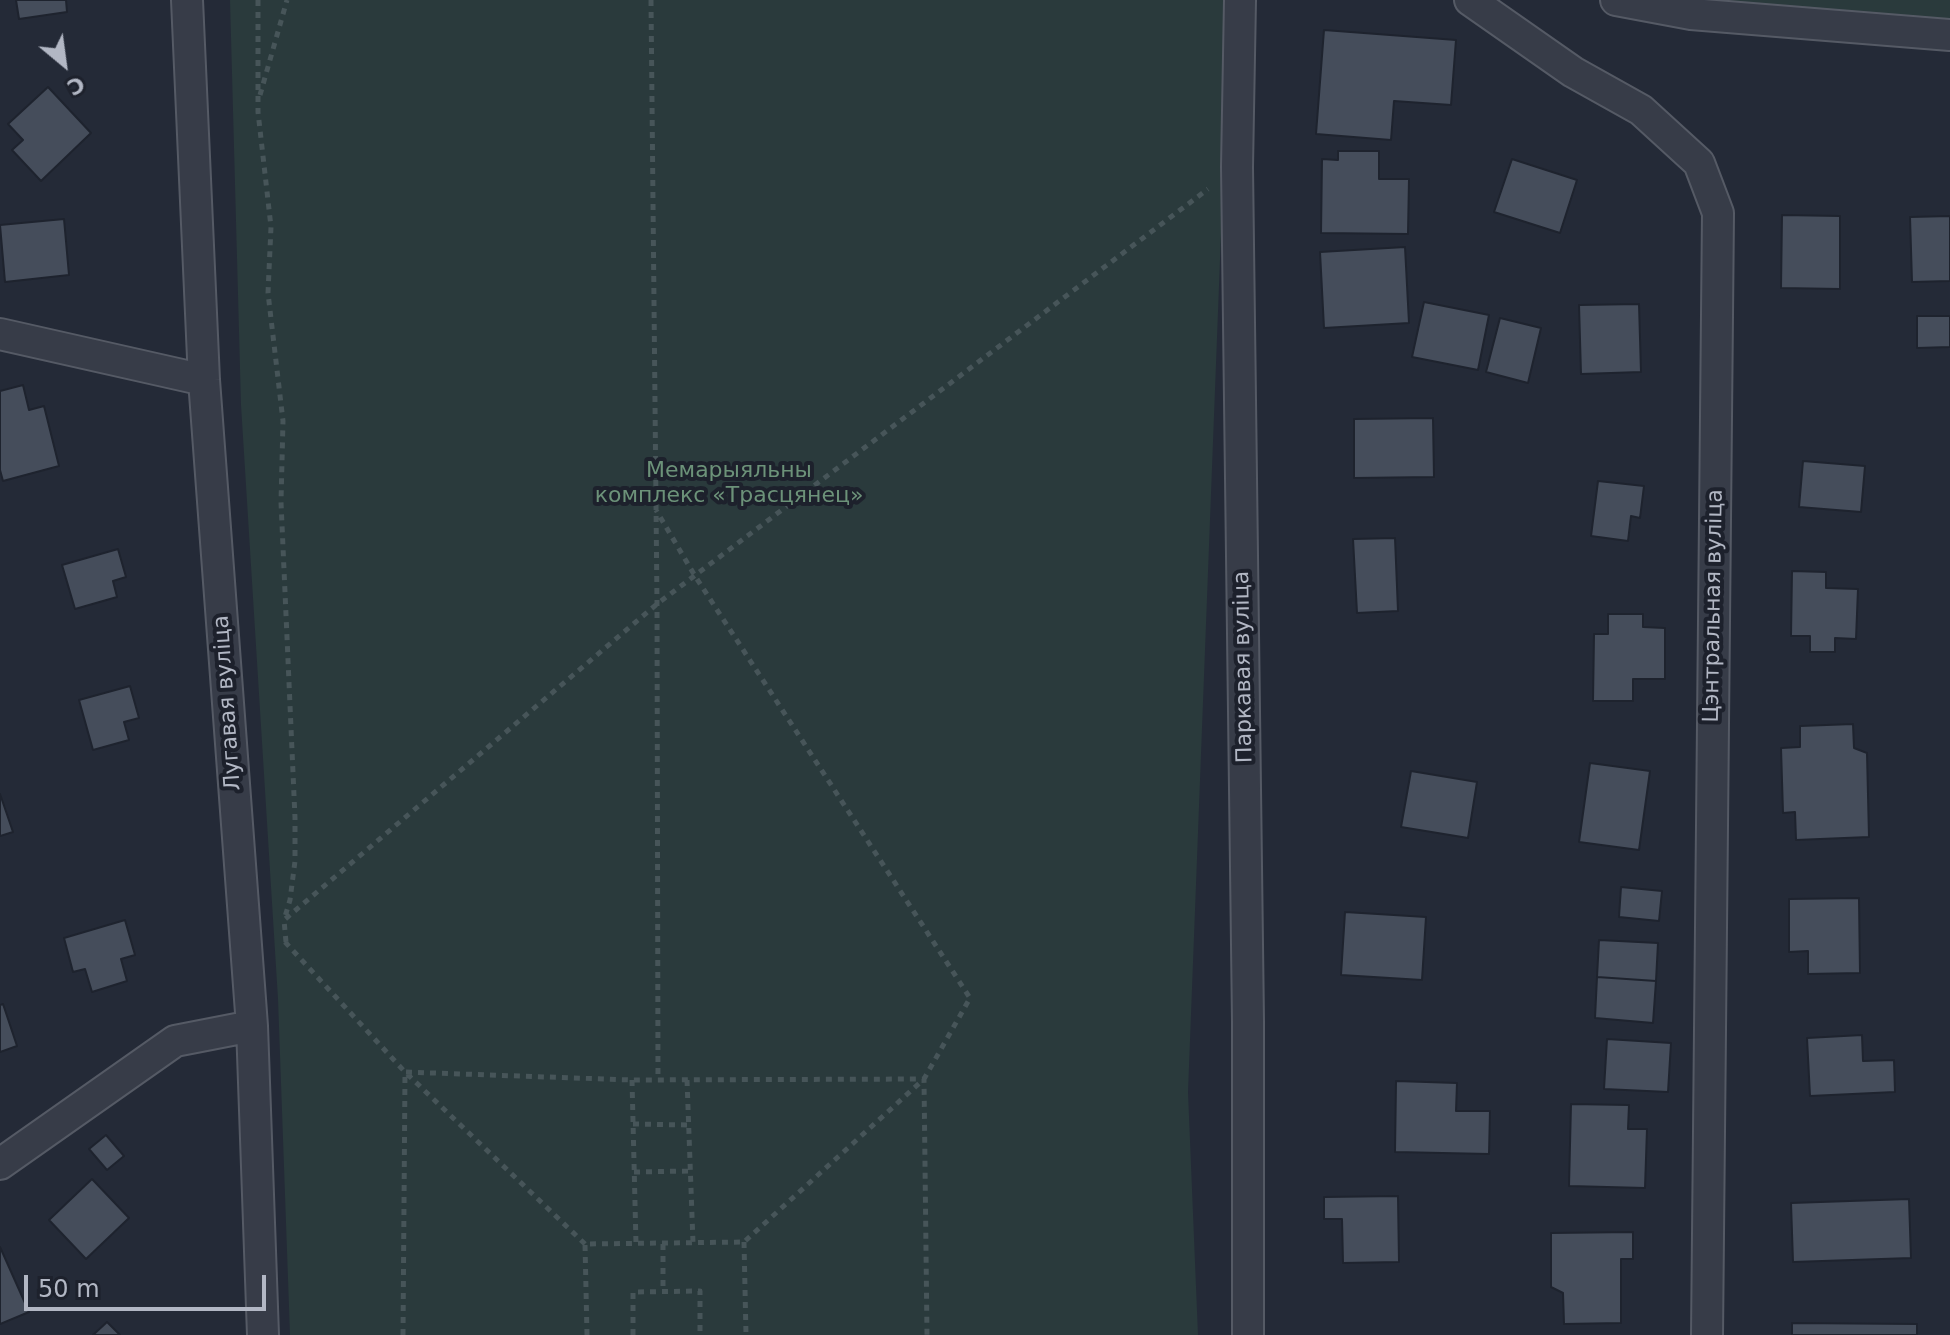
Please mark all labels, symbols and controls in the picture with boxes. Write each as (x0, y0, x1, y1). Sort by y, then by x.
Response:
north arrow (24, 24, 104, 104)
text: С (63, 71, 89, 100)
park label: Мемарыяльны комплекс «Трасцянец» (595, 458, 863, 510)
street label: Цэнтральная вуліца (1699, 489, 1729, 723)
street label: Паркавая вуліца (1229, 571, 1259, 763)
street label: Лугавая вуліца (209, 614, 247, 792)
scale bar (28, 1259, 270, 1309)
text: 50 m (38, 1275, 100, 1303)

